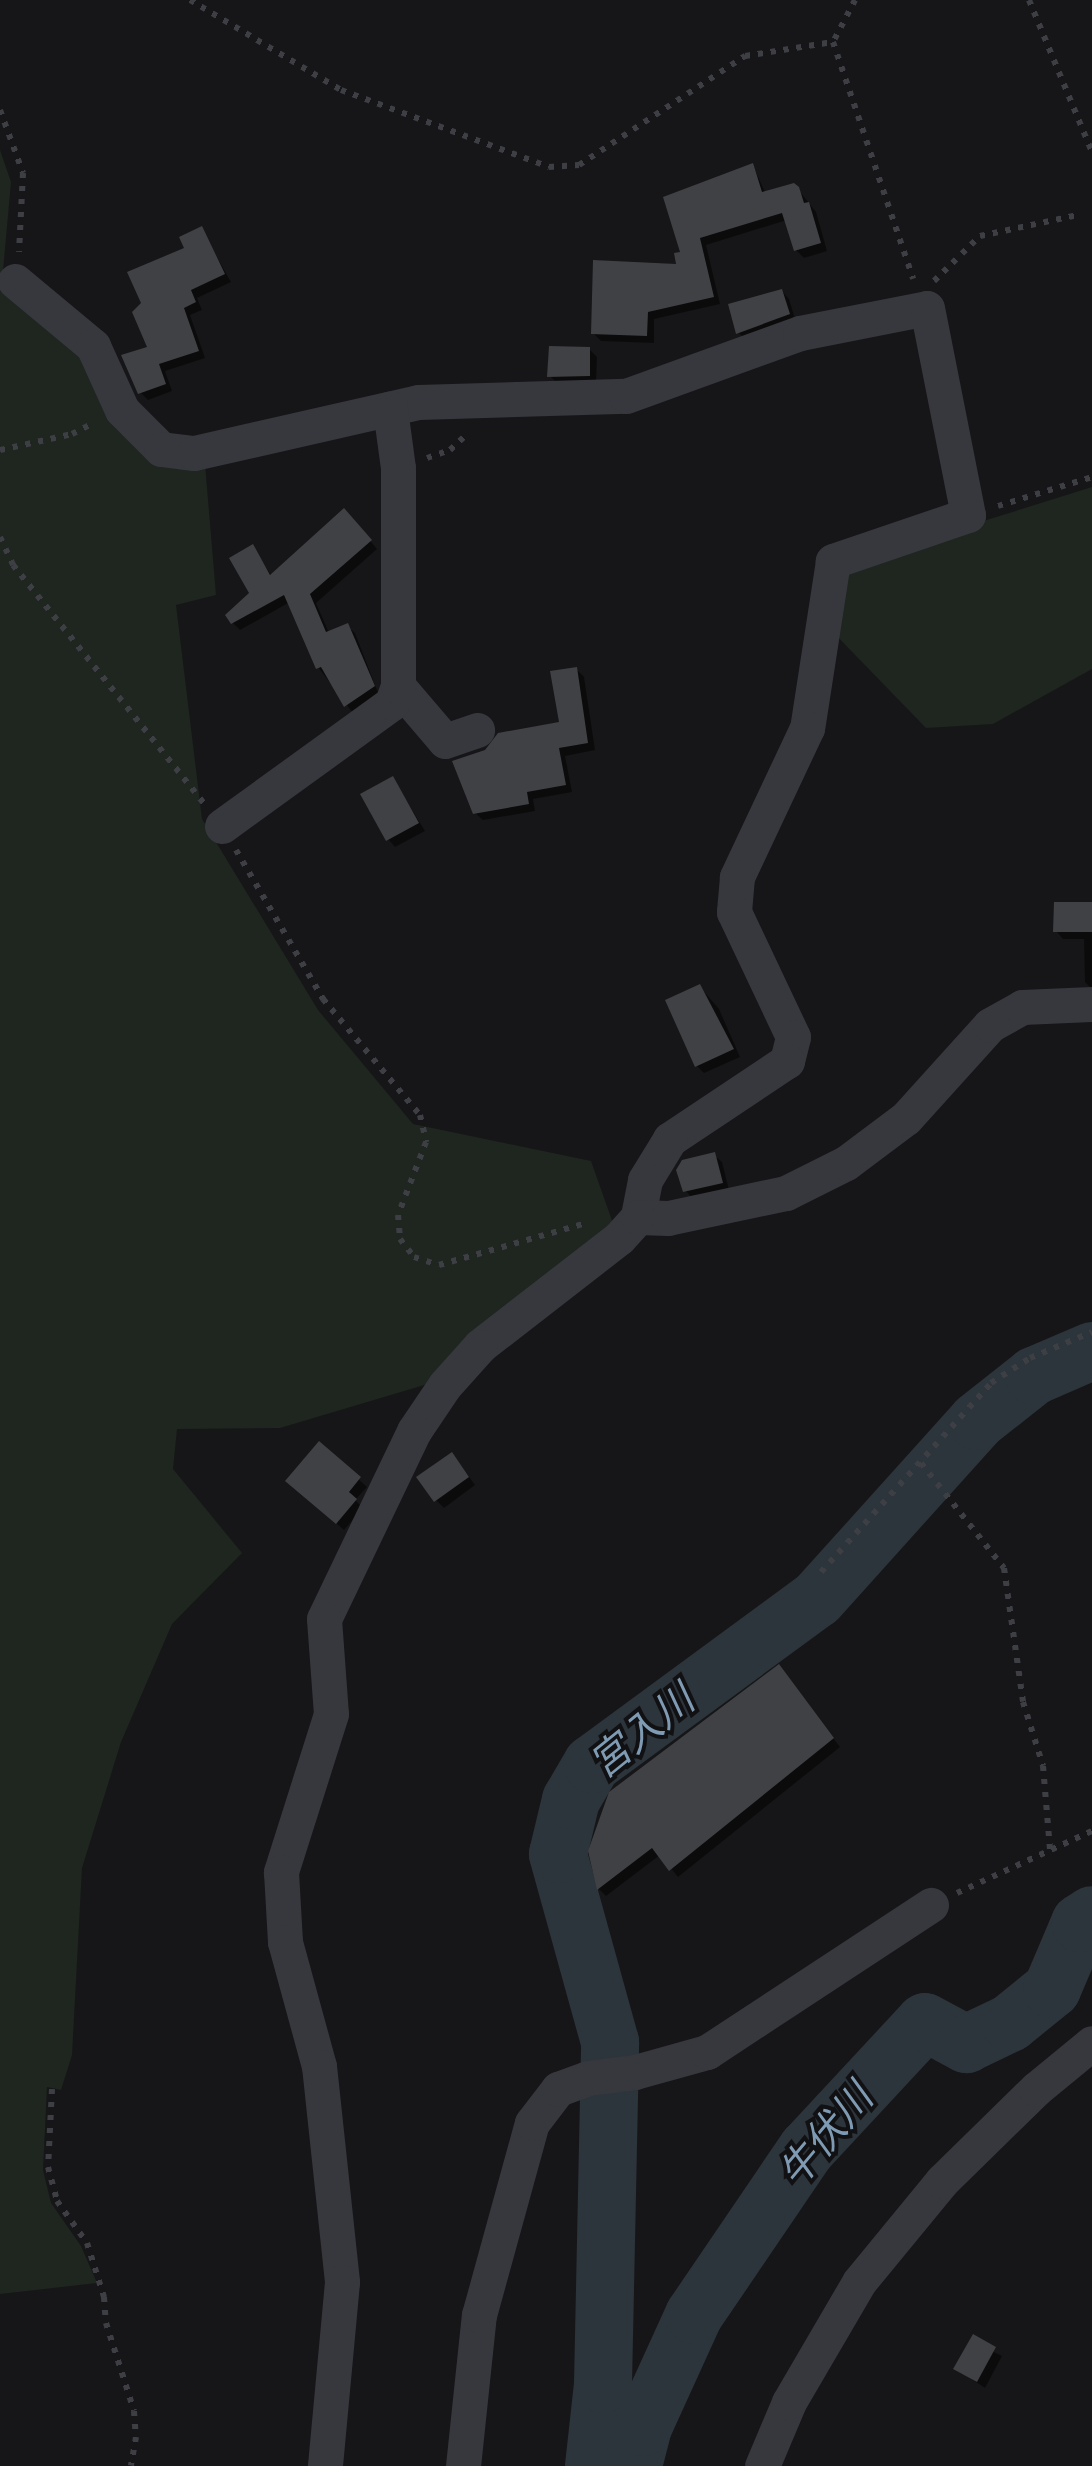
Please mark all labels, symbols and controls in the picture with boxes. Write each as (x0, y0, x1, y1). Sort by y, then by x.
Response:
water label: 宮入川 (580, 1676, 704, 1788)
water label: 牛伏川 (769, 2075, 883, 2197)

